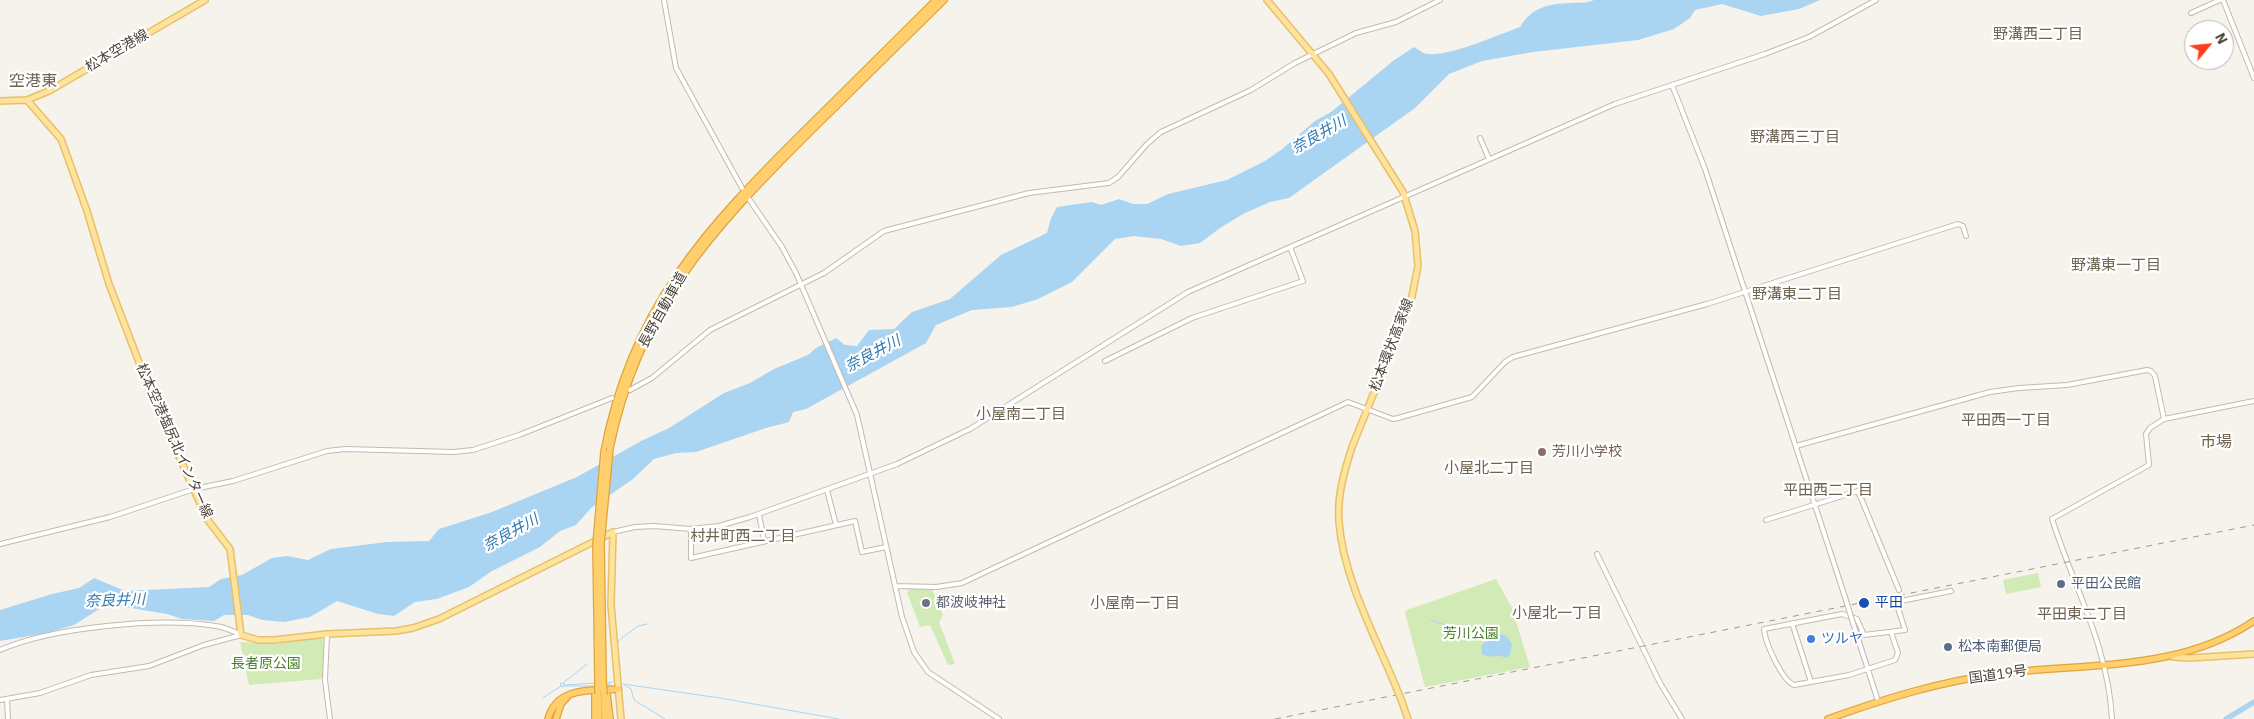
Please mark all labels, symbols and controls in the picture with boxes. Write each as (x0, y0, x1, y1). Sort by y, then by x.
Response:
north arrow (2184, 20, 2234, 70)
street label: 松本空港線 (82, 26, 152, 76)
district label: 野溝西二丁目 (1993, 26, 2083, 44)
text: N (2211, 30, 2232, 47)
district label: 空港東 (9, 71, 57, 91)
water label: 奈良井川 (1289, 112, 1349, 158)
district label: 野溝西三丁目 (1750, 129, 1840, 147)
district label: 野溝東一丁目 (2071, 257, 2161, 275)
street label: 長野自動車道 (635, 269, 691, 351)
district label: 野溝東二丁目 (1752, 286, 1842, 304)
street label: 松本環状高家線 (1367, 296, 1417, 394)
water label: 奈良井川 (842, 332, 904, 376)
street label: 松本空港塩尻北インター線 (132, 361, 216, 521)
district label: 小屋南二丁目 (976, 406, 1066, 424)
district label: 平田西一丁目 (1961, 412, 2051, 430)
district label: 市場 (2200, 432, 2232, 452)
place label: 芳川小学校 (1552, 444, 1622, 460)
marker: 芳川小学校 (1536, 446, 1548, 458)
district label: 小屋北二丁目 (1444, 460, 1534, 478)
district label: 平田西二丁目 (1783, 482, 1873, 500)
water label: 奈良井川 (480, 511, 542, 555)
district label: 村井町西二丁目 (691, 528, 795, 546)
place label: 平田公民館 (2071, 576, 2141, 592)
marker: 平田公民館 (2055, 578, 2067, 590)
water label: 奈良井川 (85, 591, 145, 611)
place label: 都波岐神社 (936, 595, 1006, 611)
district label: 小屋南一丁目 (1090, 595, 1180, 613)
place label: 平田 (1875, 595, 1903, 611)
marker: 平田 (1857, 596, 1871, 610)
marker: 都波岐神社 (920, 597, 932, 609)
district label: 小屋北一丁目 (1512, 605, 1602, 623)
district label: 平田東二丁目 (2037, 606, 2127, 624)
park label: 芳川公園 (1443, 626, 1499, 642)
place label: ツルヤ (1821, 631, 1863, 647)
marker: ツルヤ (1805, 633, 1817, 645)
place label: 松本南郵便局 (1958, 639, 2042, 655)
marker: 松本南郵便局 (1942, 641, 1954, 653)
park label: 長者原公園 (231, 656, 301, 672)
street label: 国道19号 (1968, 663, 2028, 687)

